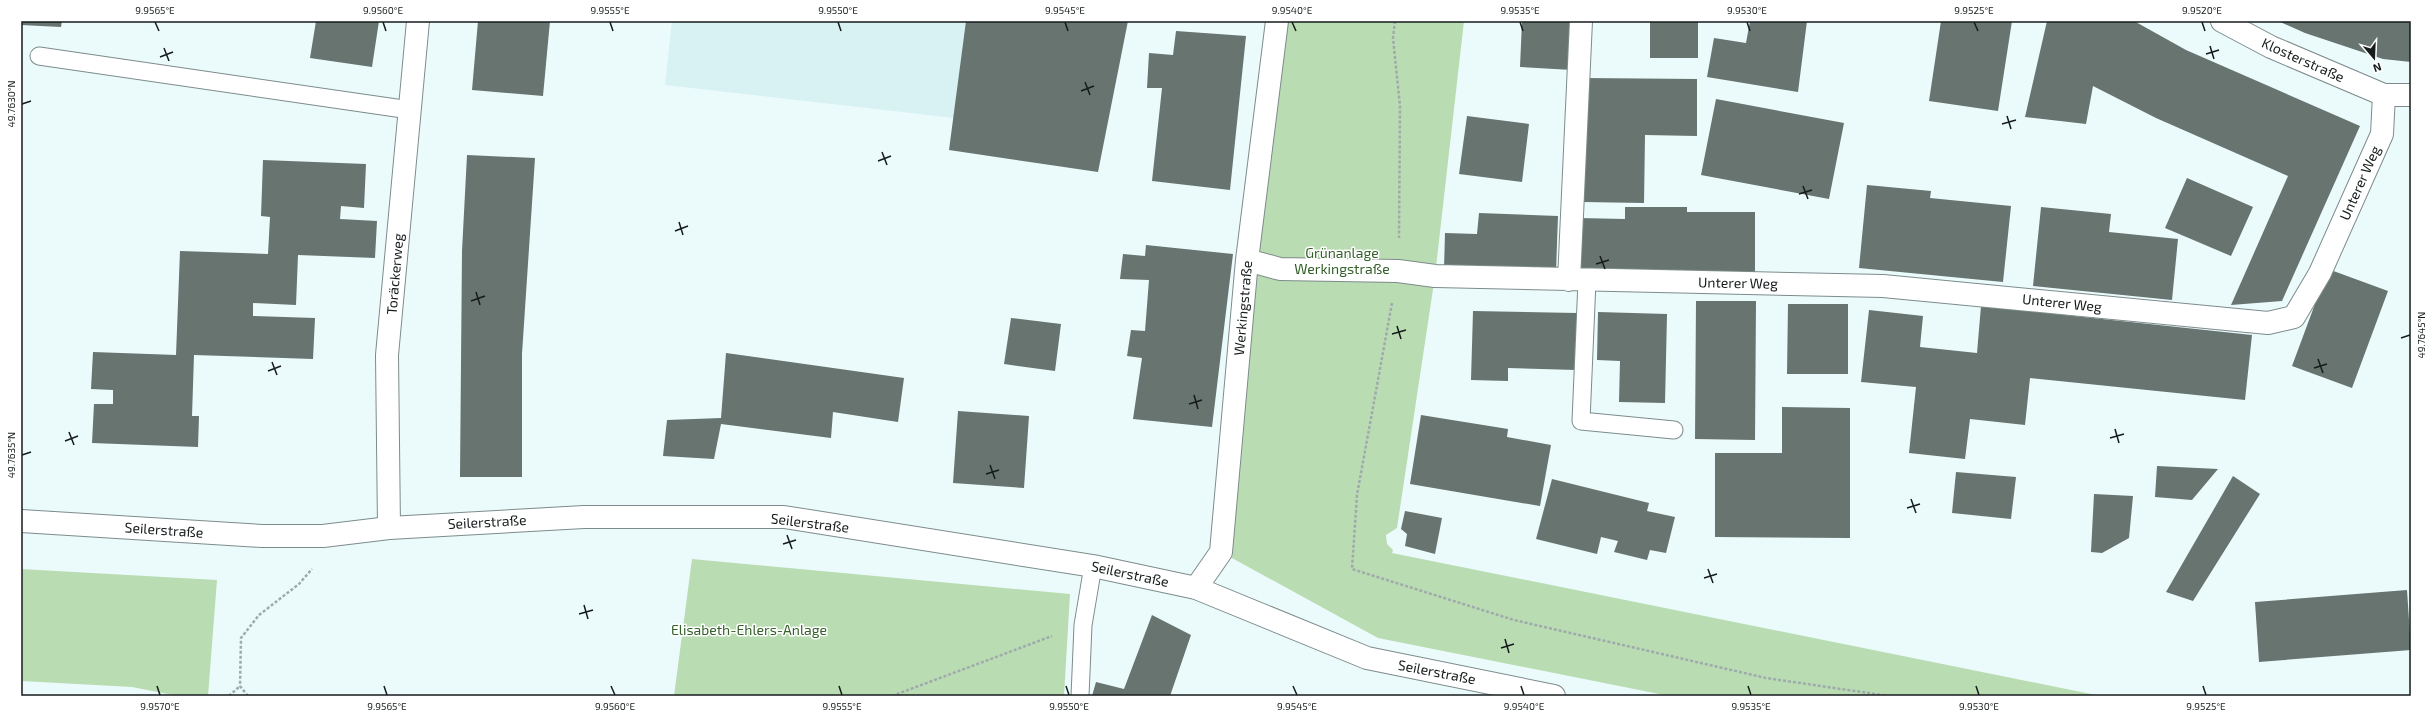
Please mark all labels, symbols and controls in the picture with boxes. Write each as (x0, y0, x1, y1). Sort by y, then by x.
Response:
text: 9.9565°E (135, 4, 175, 16)
text: 9.9560°E (363, 4, 403, 16)
text: 9.9555°E (590, 4, 630, 16)
text: 9.9550°E (818, 4, 858, 16)
text: 9.9545°E (1045, 4, 1085, 16)
text: 9.9540°E (1272, 4, 1313, 16)
text: 9.9535°E (1500, 4, 1540, 16)
text: 9.9530°E (1727, 4, 1767, 16)
text: 9.9525°E (1954, 4, 1994, 16)
text: 9.9520°E (2182, 4, 2222, 16)
street label: Klosterstraße (2259, 34, 2347, 85)
north arrow (2354, 38, 2394, 78)
text: N (2371, 60, 2383, 75)
text: 49.7630°N (5, 81, 17, 127)
street label: Unterer Weg (2336, 143, 2384, 223)
street label: Toräckerweg (382, 232, 407, 315)
park label: Grünanlage Werkingstraße (1294, 244, 1390, 277)
street label: Werkingstraße (1230, 260, 1255, 356)
street label: Unterer Weg (1698, 273, 1778, 292)
street label: Unterer Weg (2021, 290, 2103, 315)
text: 49.7645°N (2415, 312, 2427, 358)
text: 49.7635°N (5, 432, 17, 478)
street label: Seilerstraße (770, 509, 850, 536)
street label: Seilerstraße (447, 511, 527, 532)
street label: Seilerstraße (124, 518, 204, 541)
street label: Seilerstraße (1090, 557, 1170, 590)
park label: Elisabeth-Ehlers-Anlage (671, 621, 827, 638)
street label: Seilerstraße (1397, 656, 1477, 687)
text: 9.9570°E (140, 700, 180, 712)
text: 9.9565°E (367, 700, 407, 712)
text: 9.9560°E (595, 700, 635, 712)
text: 9.9555°E (822, 700, 862, 712)
text: 9.9550°E (1049, 700, 1089, 712)
text: 9.9545°E (1277, 700, 1317, 712)
text: 9.9540°E (1504, 700, 1545, 712)
text: 9.9535°E (1731, 700, 1771, 712)
text: 9.9530°E (1959, 700, 1999, 712)
text: 9.9525°E (2186, 700, 2226, 712)

